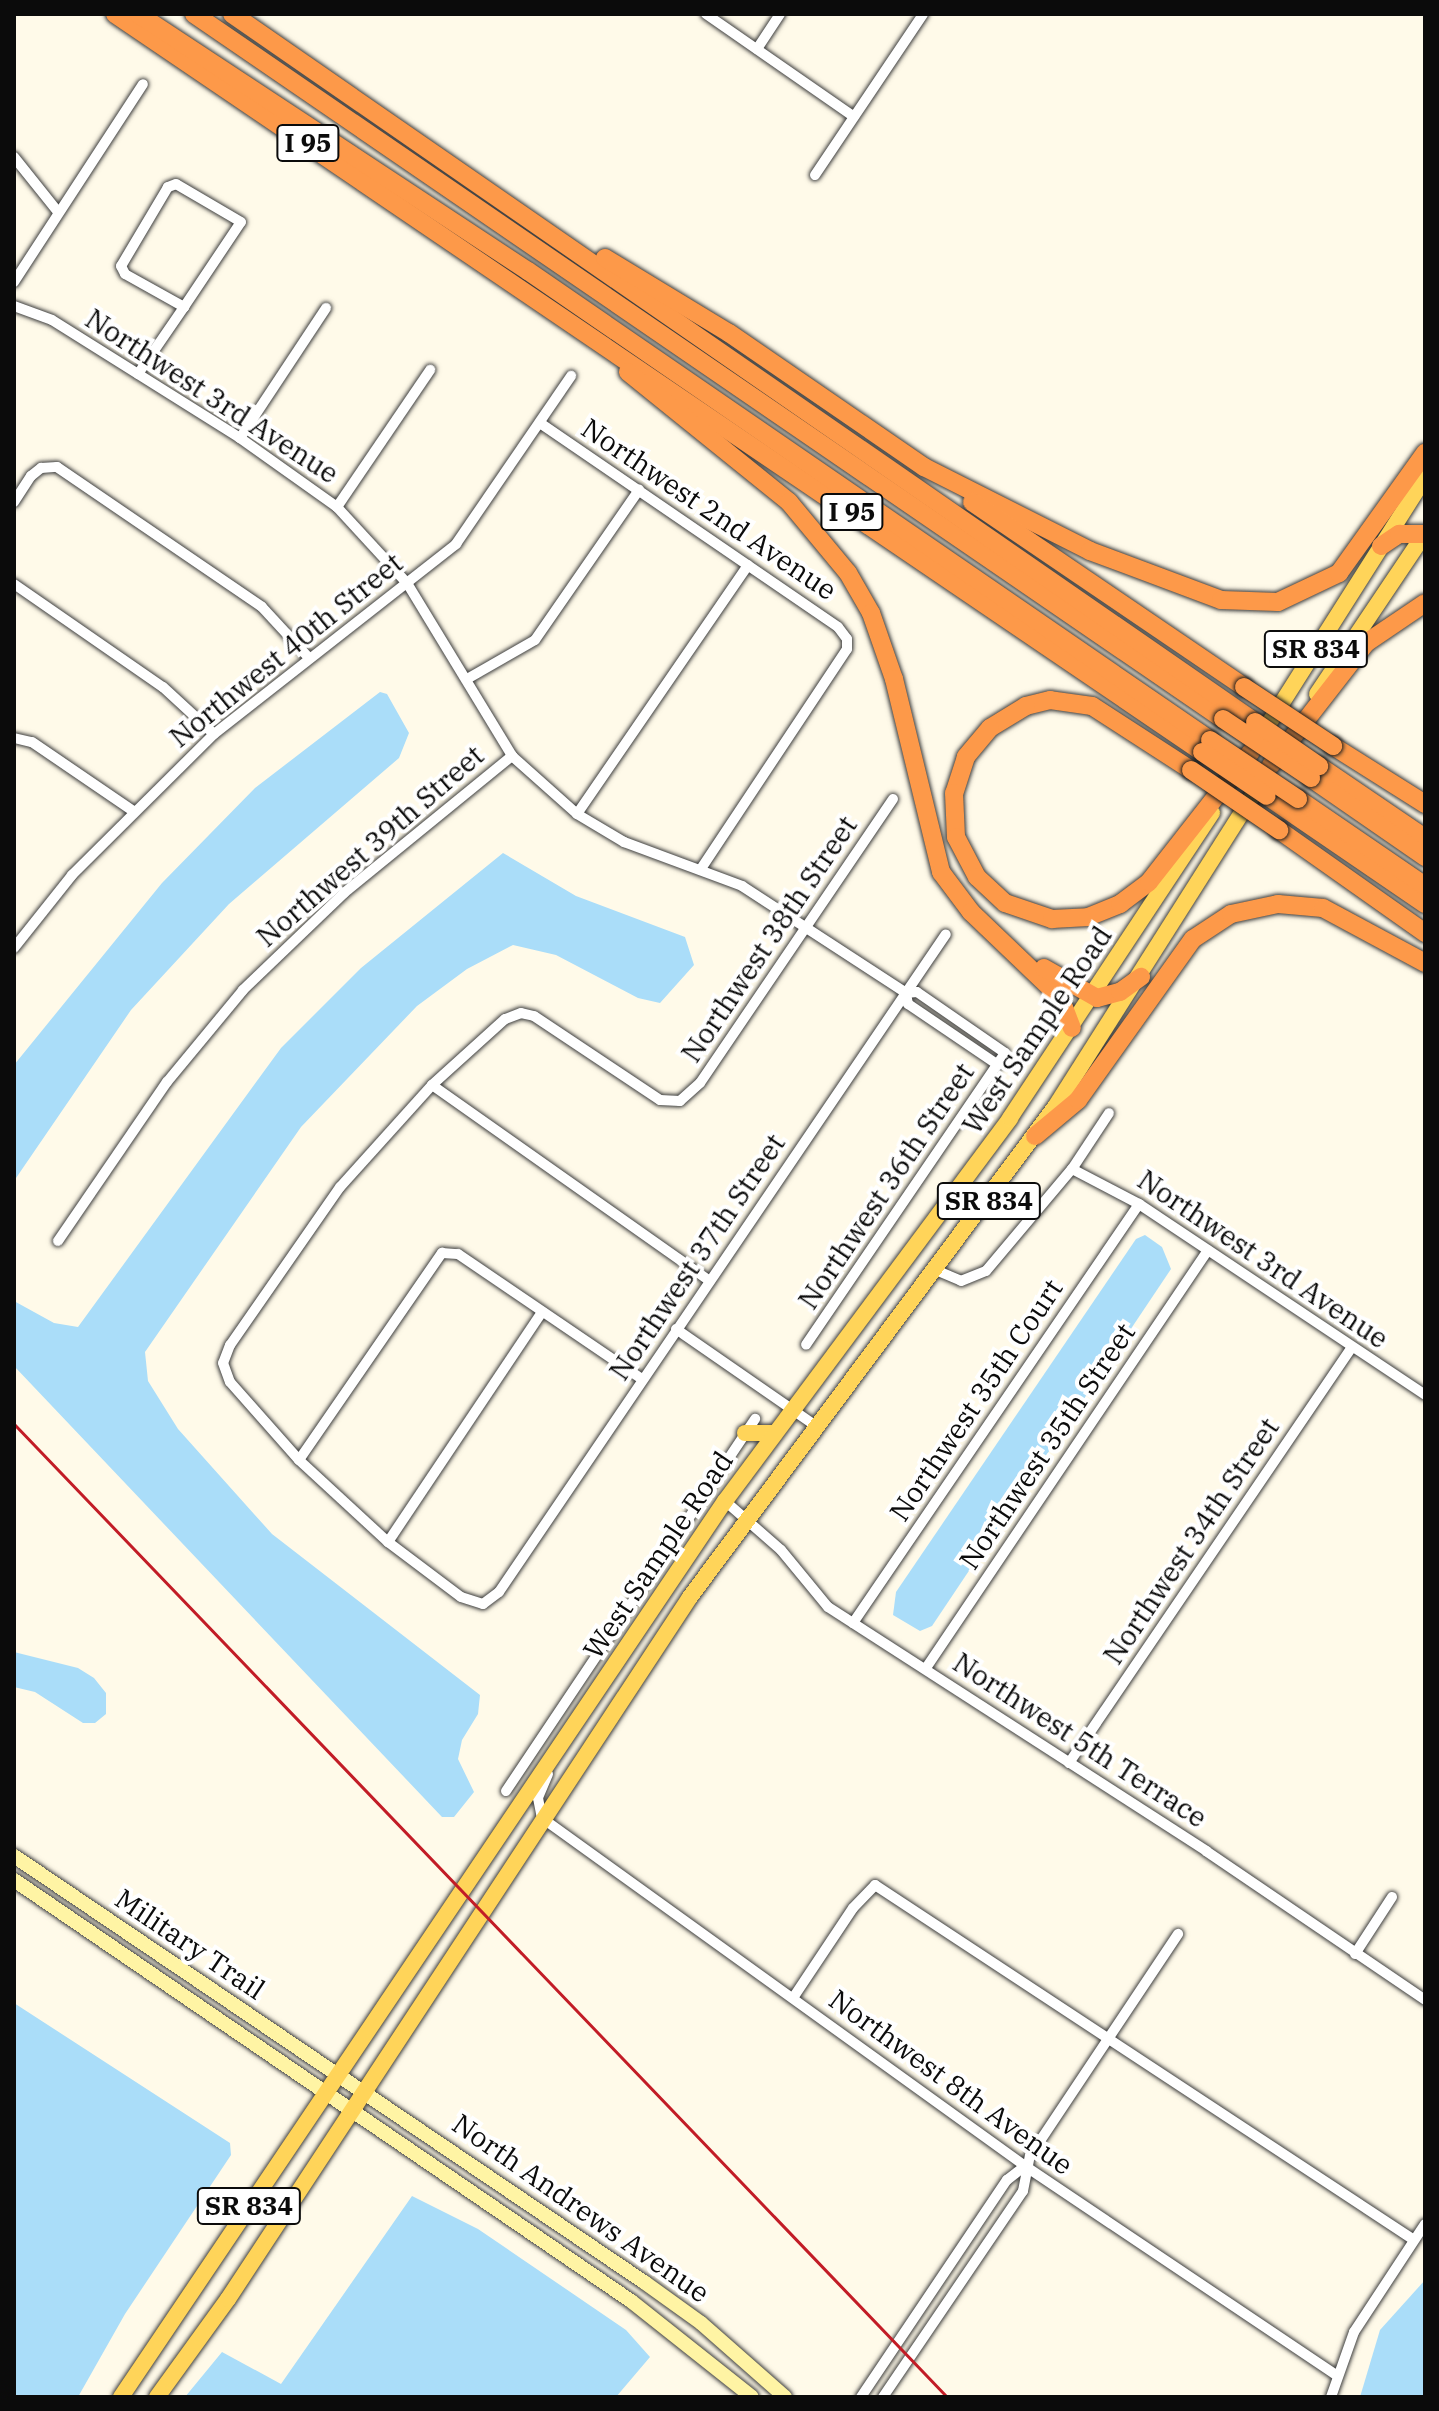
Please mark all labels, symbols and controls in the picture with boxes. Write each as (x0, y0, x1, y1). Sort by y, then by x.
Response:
road number: I 95 (276, 121, 340, 165)
street label: Northwest 3rd Avenue (79, 302, 345, 490)
street label: Northwest 2nd Avenue (575, 411, 843, 607)
road number: I 95 (820, 490, 884, 534)
street label: Northwest 40th Street (163, 546, 409, 754)
road number: SR 834 (1262, 627, 1370, 671)
street label: Northwest 39th Street (250, 738, 490, 954)
street label: Northwest 38th Street (674, 810, 864, 1068)
street label: West Sample Road (955, 920, 1119, 1140)
street label: Northwest 36th Street (791, 1057, 981, 1315)
street label: Northwest 37th Street (602, 1128, 792, 1386)
street label: Northwest 3rd Avenue (1131, 1163, 1395, 1355)
road number: SR 834 (935, 1179, 1043, 1223)
street label: Northwest 35th Court (882, 1273, 1070, 1527)
street label: Northwest 35th Street (952, 1317, 1142, 1575)
street label: Northwest 34th Street (1096, 1412, 1286, 1670)
street label: West Sample Road (576, 1445, 740, 1665)
street label: Northwest 5th Terrace (947, 1645, 1213, 1835)
street label: Military Trail (109, 1882, 271, 2006)
street label: Northwest 8th Avenue (823, 1982, 1079, 2182)
street label: North Andrews Avenue (446, 2107, 716, 2309)
road number: SR 834 (195, 2184, 303, 2228)

